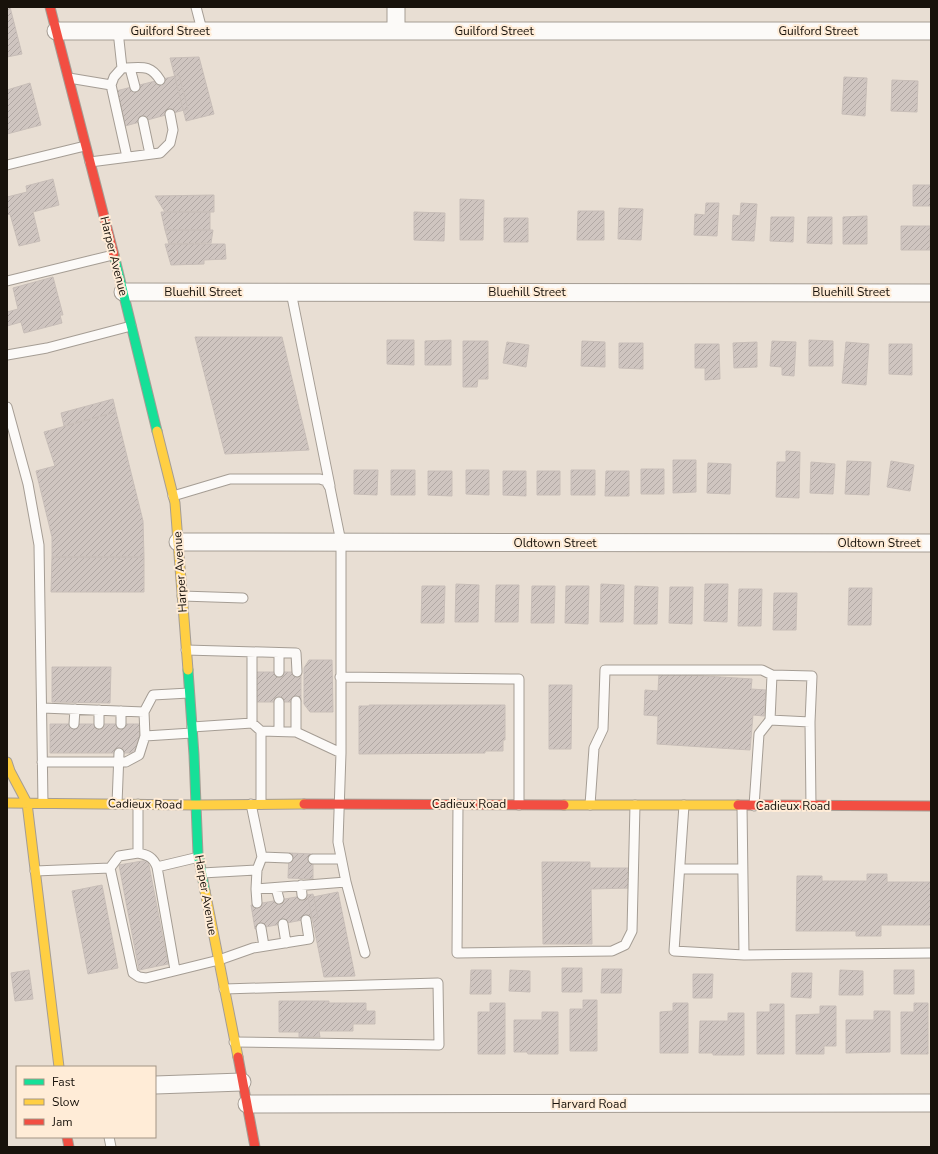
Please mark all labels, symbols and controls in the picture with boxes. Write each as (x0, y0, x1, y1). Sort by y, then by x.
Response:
street label: Guilford Street (130, 23, 210, 39)
street label: Guilford Street (454, 23, 534, 39)
street label: Guilford Street (778, 23, 858, 39)
street label: Harper Avenue (96, 215, 132, 297)
street label: Bluehill Street (164, 284, 242, 300)
street label: Bluehill Street (488, 284, 566, 300)
street label: Bluehill Street (812, 284, 890, 300)
street label: Harper Avenue (169, 531, 191, 613)
street label: Oldtown Street (513, 535, 597, 551)
street label: Oldtown Street (837, 535, 921, 551)
street label: Cadieux Road (108, 795, 182, 813)
street label: Cadieux Road (432, 796, 506, 812)
street label: Cadieux Road (756, 798, 830, 814)
street label: Harper Avenue (191, 854, 221, 936)
legend (16, 1066, 156, 1138)
text: Fast (52, 1074, 75, 1090)
text: Slow (52, 1094, 80, 1110)
street label: Harvard Road (552, 1096, 626, 1112)
text: Jam (51, 1114, 73, 1130)

